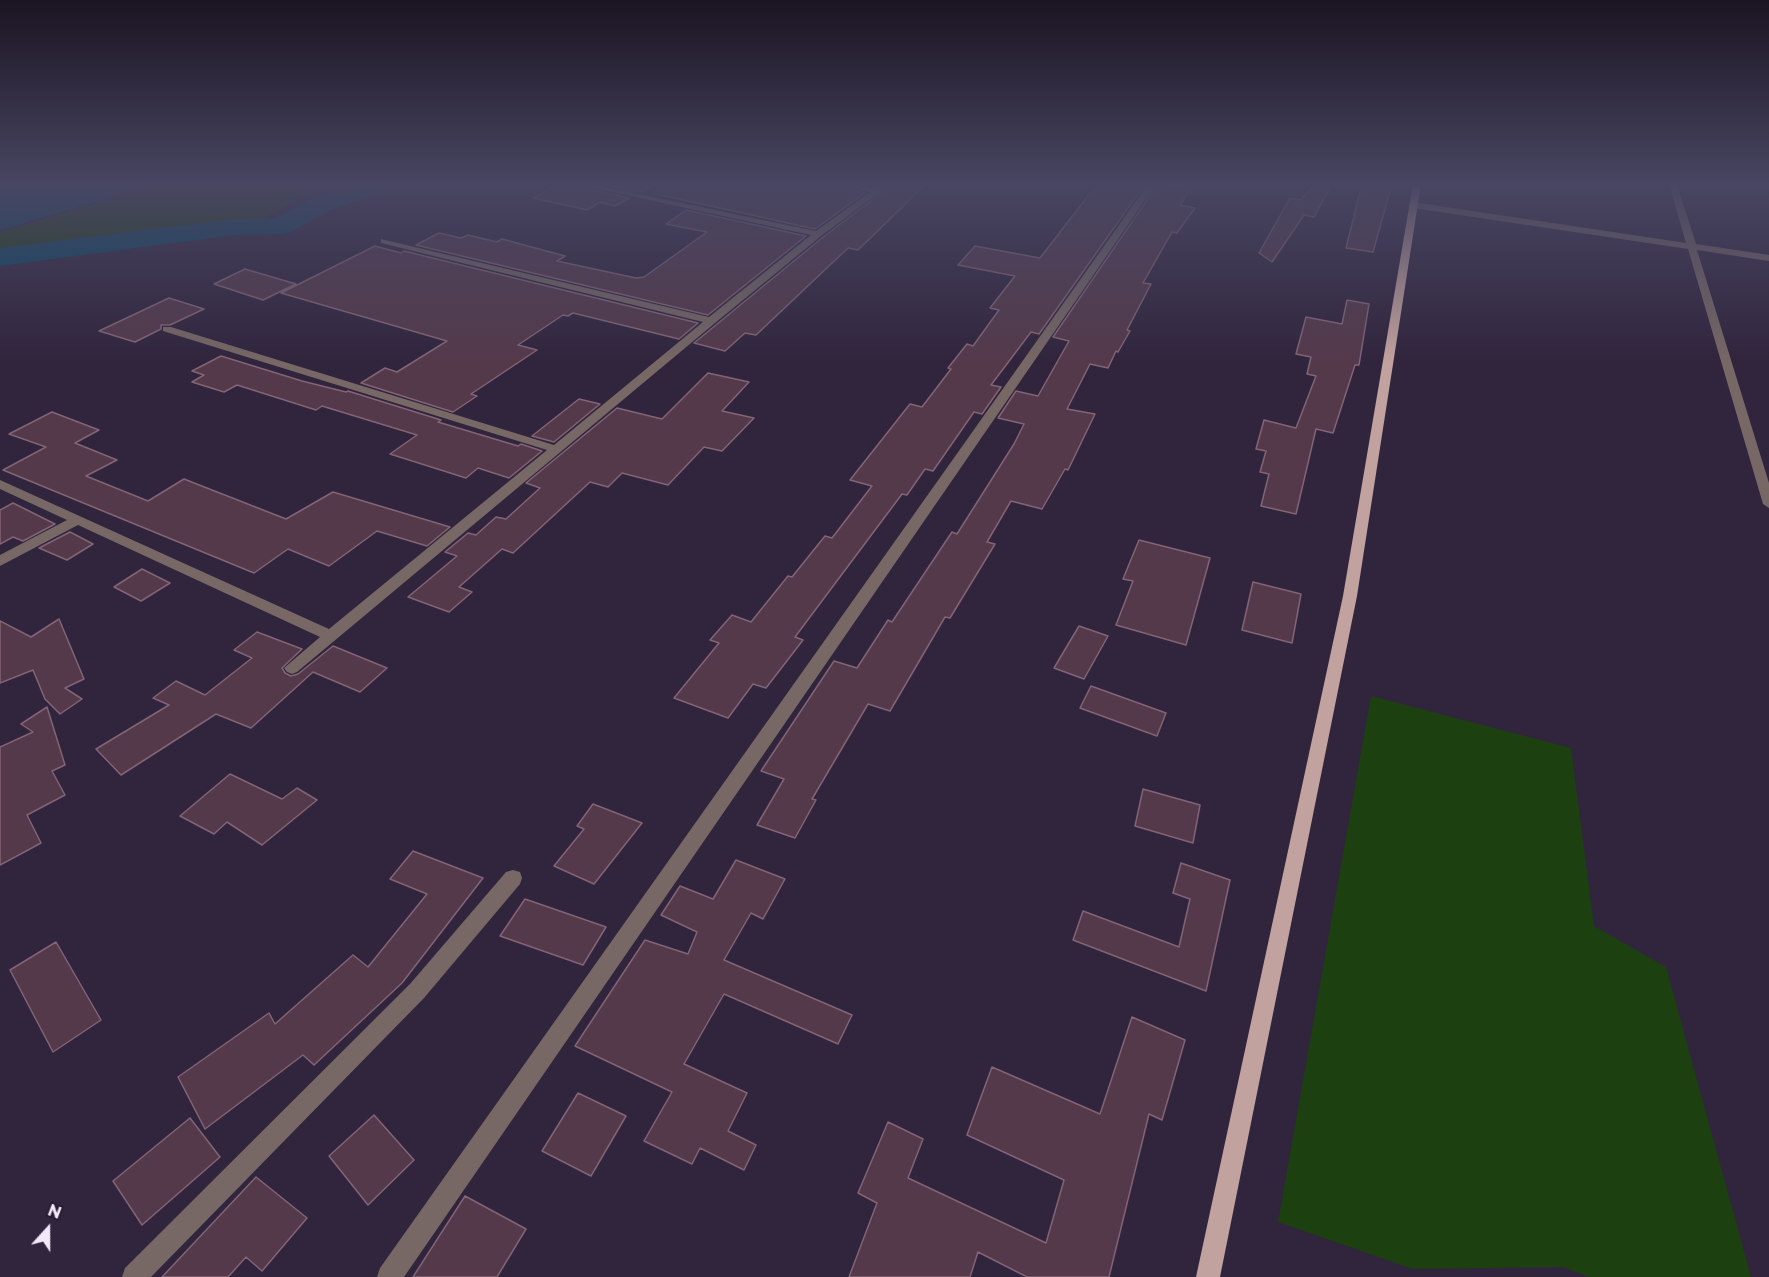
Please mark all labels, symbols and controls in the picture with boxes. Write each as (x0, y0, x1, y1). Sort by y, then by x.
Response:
north arrow (18, 1199, 78, 1259)
text: N (45, 1201, 64, 1223)

